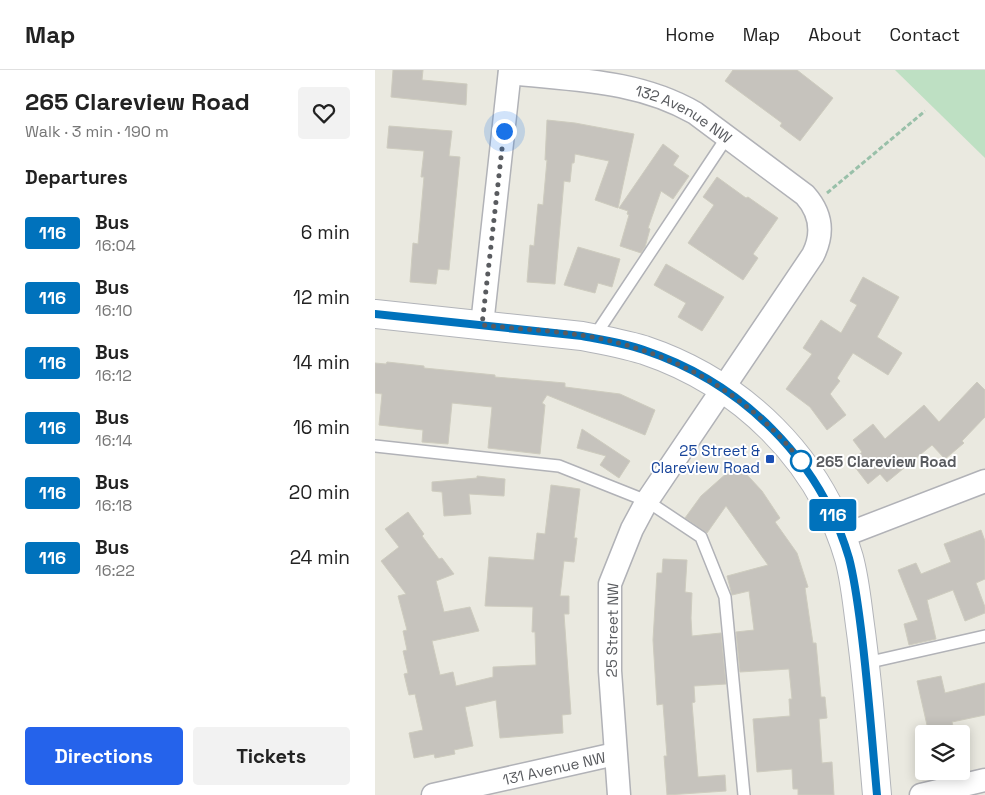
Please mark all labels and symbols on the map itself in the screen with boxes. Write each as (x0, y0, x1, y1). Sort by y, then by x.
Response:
street label: 132 Avenue NW (633, 80, 736, 147)
your location (492, 119, 517, 144)
place label: 25 Street & Clareview Road (651, 441, 760, 477)
marker: 265 Clareview Road (790, 450, 812, 472)
place label: 265 Clareview Road (816, 452, 957, 471)
marker: 25 Street & Clareview Road (764, 453, 776, 465)
line badge: 116 (804, 499, 862, 531)
street label: 25 Street NW (602, 583, 622, 677)
street label: 131 Avenue NW (501, 747, 607, 789)

